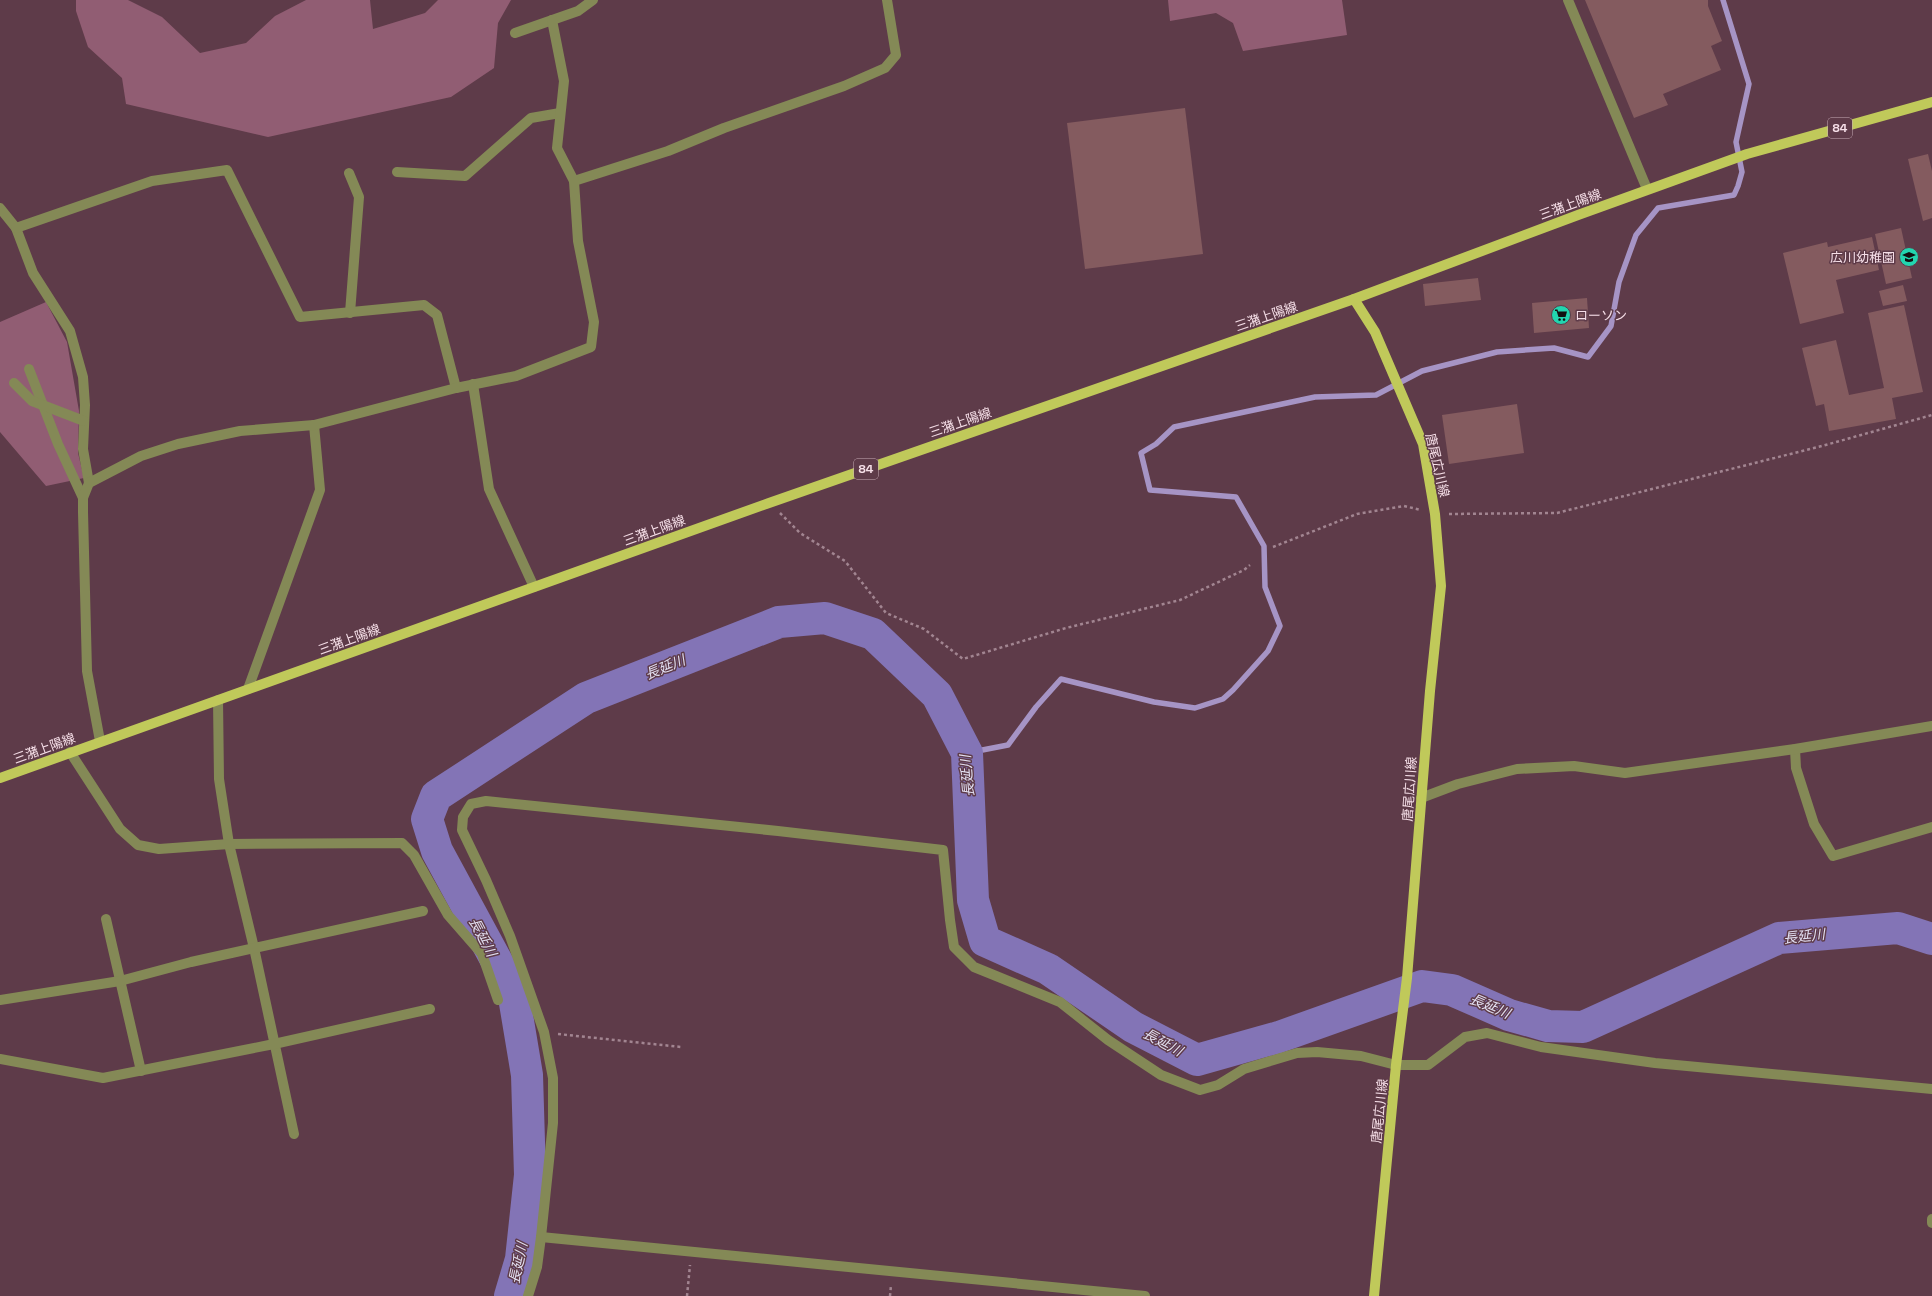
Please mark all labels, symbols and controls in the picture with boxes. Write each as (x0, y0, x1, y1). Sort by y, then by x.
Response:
road number: 84 (1828, 118, 1852, 138)
street label: 三潴上陽線 (1537, 185, 1604, 224)
school or university icon: 広川幼稚園 (1898, 246, 1920, 268)
place label: 広川幼稚園 (1830, 249, 1895, 266)
street label: 三潴上陽線 (1233, 298, 1300, 335)
supermarket icon: ローソン (1550, 304, 1572, 326)
place label: ローソン (1575, 307, 1627, 324)
street label: 三潴上陽線 (927, 404, 994, 441)
street label: 唐尾広川線 (1422, 432, 1453, 499)
road number: 84 (854, 459, 878, 479)
street label: 三潴上陽線 (621, 511, 688, 550)
street label: 三潴上陽線 (316, 620, 383, 659)
water label: 長延川 (642, 650, 690, 683)
street label: 三潴上陽線 (11, 729, 78, 768)
water label: 長延川 (956, 752, 978, 798)
street label: 唐尾広川線 (1399, 756, 1420, 822)
water label: 長延川 (465, 914, 502, 962)
water label: 長延川 (1782, 925, 1828, 947)
water label: 長延川 (1467, 990, 1515, 1023)
water label: 長延川 (1140, 1024, 1188, 1061)
street label: 唐尾広川線 (1368, 1078, 1391, 1144)
water label: 長延川 (505, 1239, 532, 1285)

